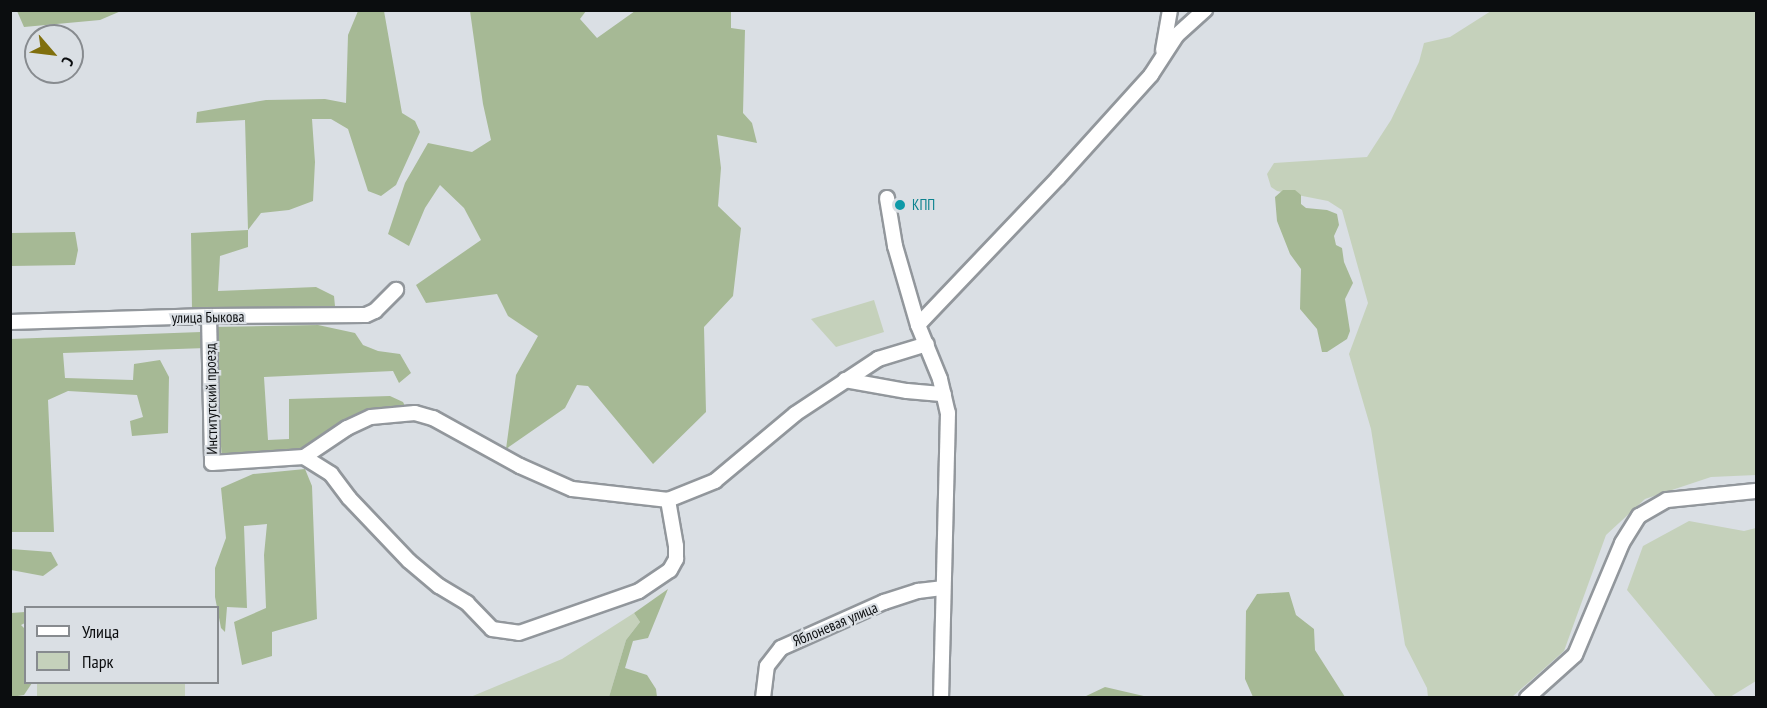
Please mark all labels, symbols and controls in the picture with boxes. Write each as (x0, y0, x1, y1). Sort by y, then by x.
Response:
north arrow (24, 24, 84, 84)
text: С (58, 54, 79, 69)
place label: КПП (912, 196, 935, 214)
marker: КПП (893, 198, 907, 212)
street label: улица Быкова (171, 307, 245, 327)
street label: Институтский проезд (201, 343, 221, 455)
street label: Яблоневая улица (790, 598, 880, 650)
legend (24, 606, 219, 684)
text: Улица (82, 620, 119, 643)
text: Парк (82, 650, 113, 673)

